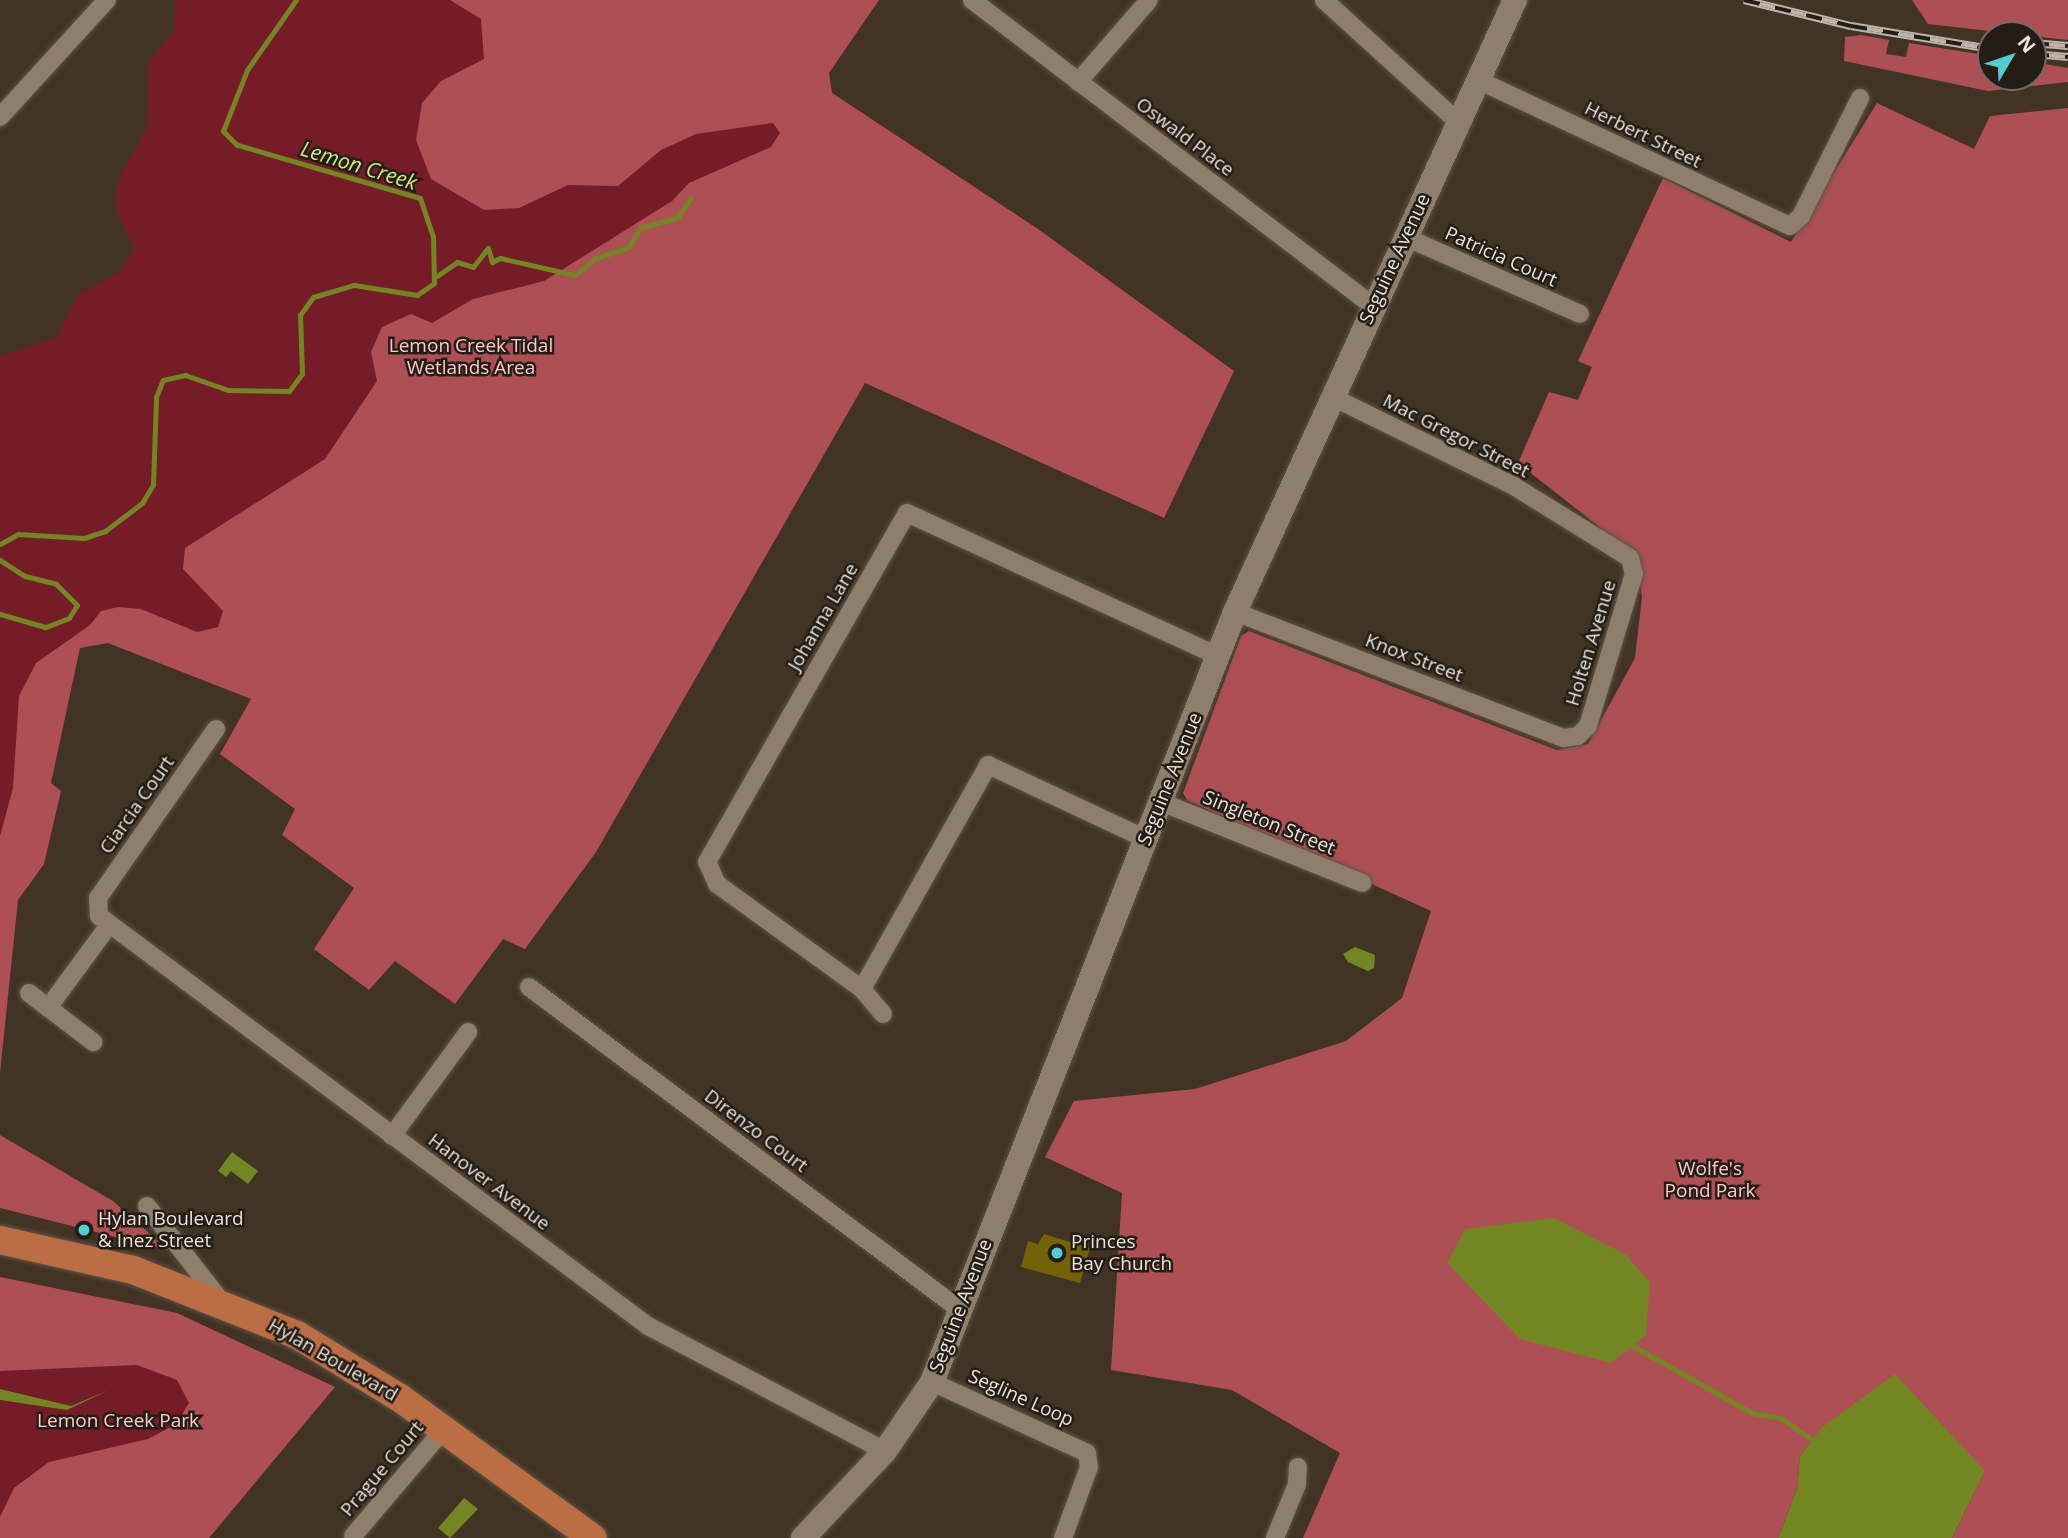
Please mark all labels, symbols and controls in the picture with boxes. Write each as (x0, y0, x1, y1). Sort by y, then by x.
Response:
north arrow (1977, 21, 2047, 91)
text: N (2012, 30, 2042, 58)
street label: Oswald Place (1131, 93, 1239, 181)
street label: Herbert Street (1581, 97, 1705, 173)
water label: Lemon Creek (298, 135, 420, 195)
street label: Seguine Avenue (1355, 190, 1435, 328)
street label: Patricia Court (1441, 222, 1561, 292)
park label: Lemon Creek Tidal Wetlands Area (389, 335, 553, 379)
street label: Mac Gregor Street (1379, 389, 1533, 483)
street label: Johanna Lane (783, 559, 863, 675)
street label: Holten Avenue (1561, 577, 1621, 709)
street label: Knox Street (1362, 629, 1466, 687)
street label: Seguine Avenue (1133, 709, 1207, 849)
street label: Ciarcia Court (95, 752, 179, 858)
street label: Singleton Street (1200, 786, 1338, 860)
street label: Direnzo Court (700, 1085, 812, 1177)
street label: Hanover Avenue (424, 1129, 554, 1235)
park label: Wolfe's Pond Park (1665, 1158, 1755, 1202)
place label: Hylan Boulevard & Inez Street (98, 1208, 244, 1252)
marker: Hylan Boulevard & Inez Street (76, 1222, 92, 1238)
place label: Princes Bay Church (1071, 1231, 1172, 1275)
street label: Seguine Avenue (925, 1236, 997, 1376)
marker: Princes Bay Church (1049, 1245, 1065, 1261)
street label: Hylan Boulevard (264, 1314, 402, 1406)
street label: Segline Loop (965, 1365, 1077, 1431)
park label: Lemon Creek Park (37, 1410, 199, 1432)
street label: Prague Court (336, 1417, 428, 1521)

